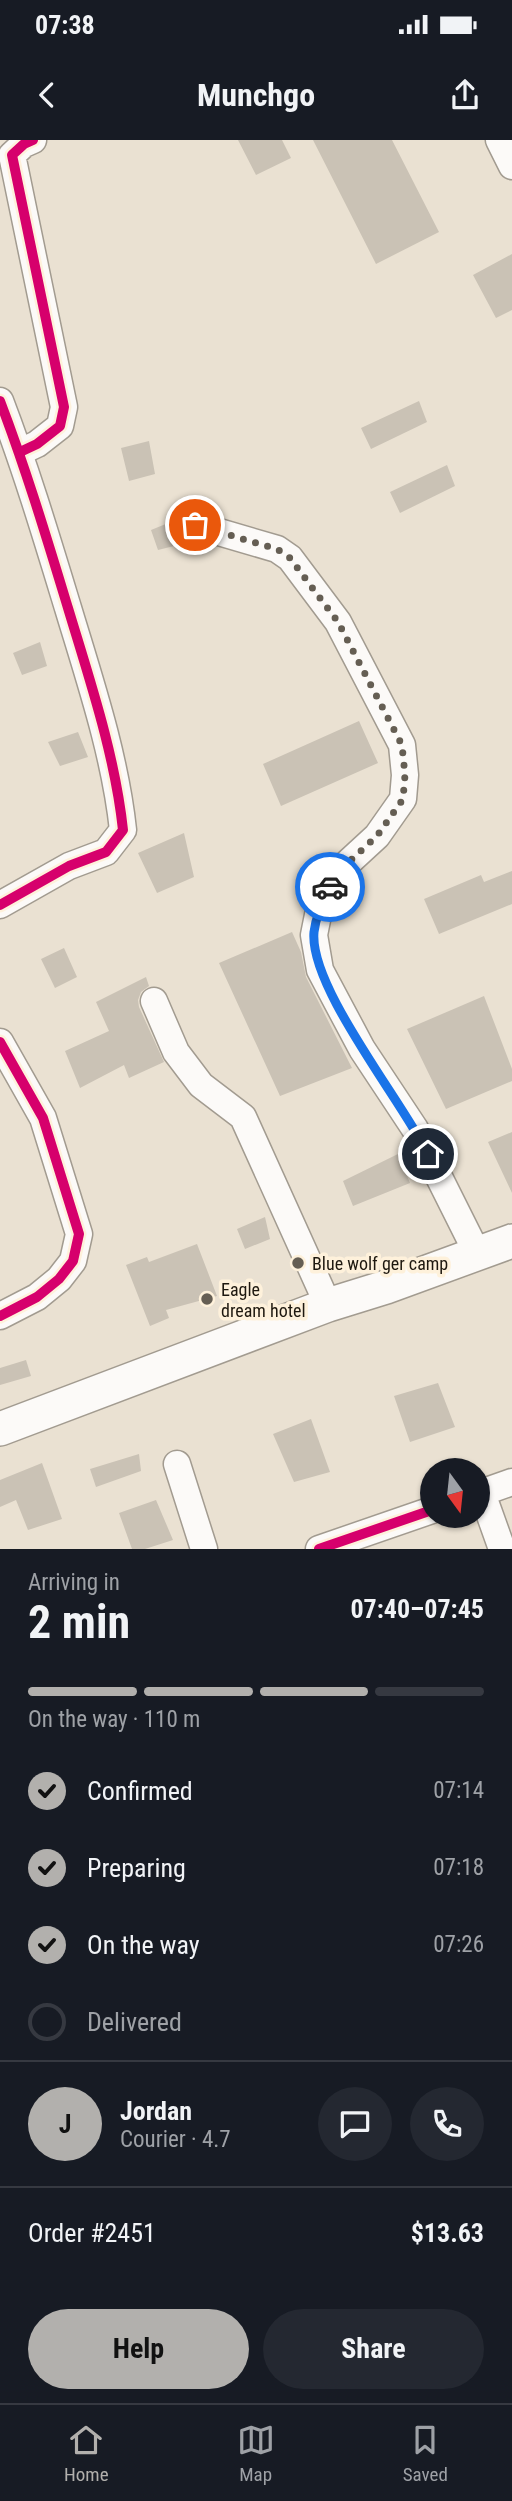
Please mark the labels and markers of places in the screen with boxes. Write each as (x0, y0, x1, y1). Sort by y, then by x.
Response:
pin (165, 495, 225, 555)
pin (398, 1124, 458, 1184)
place label: Blue wolf ger camp (312, 1253, 448, 1274)
marker: Blue wolf ger camp (290, 1255, 306, 1271)
place label: Eagle dream hotel (221, 1279, 306, 1321)
marker: Eagle dream hotel (199, 1291, 215, 1307)

